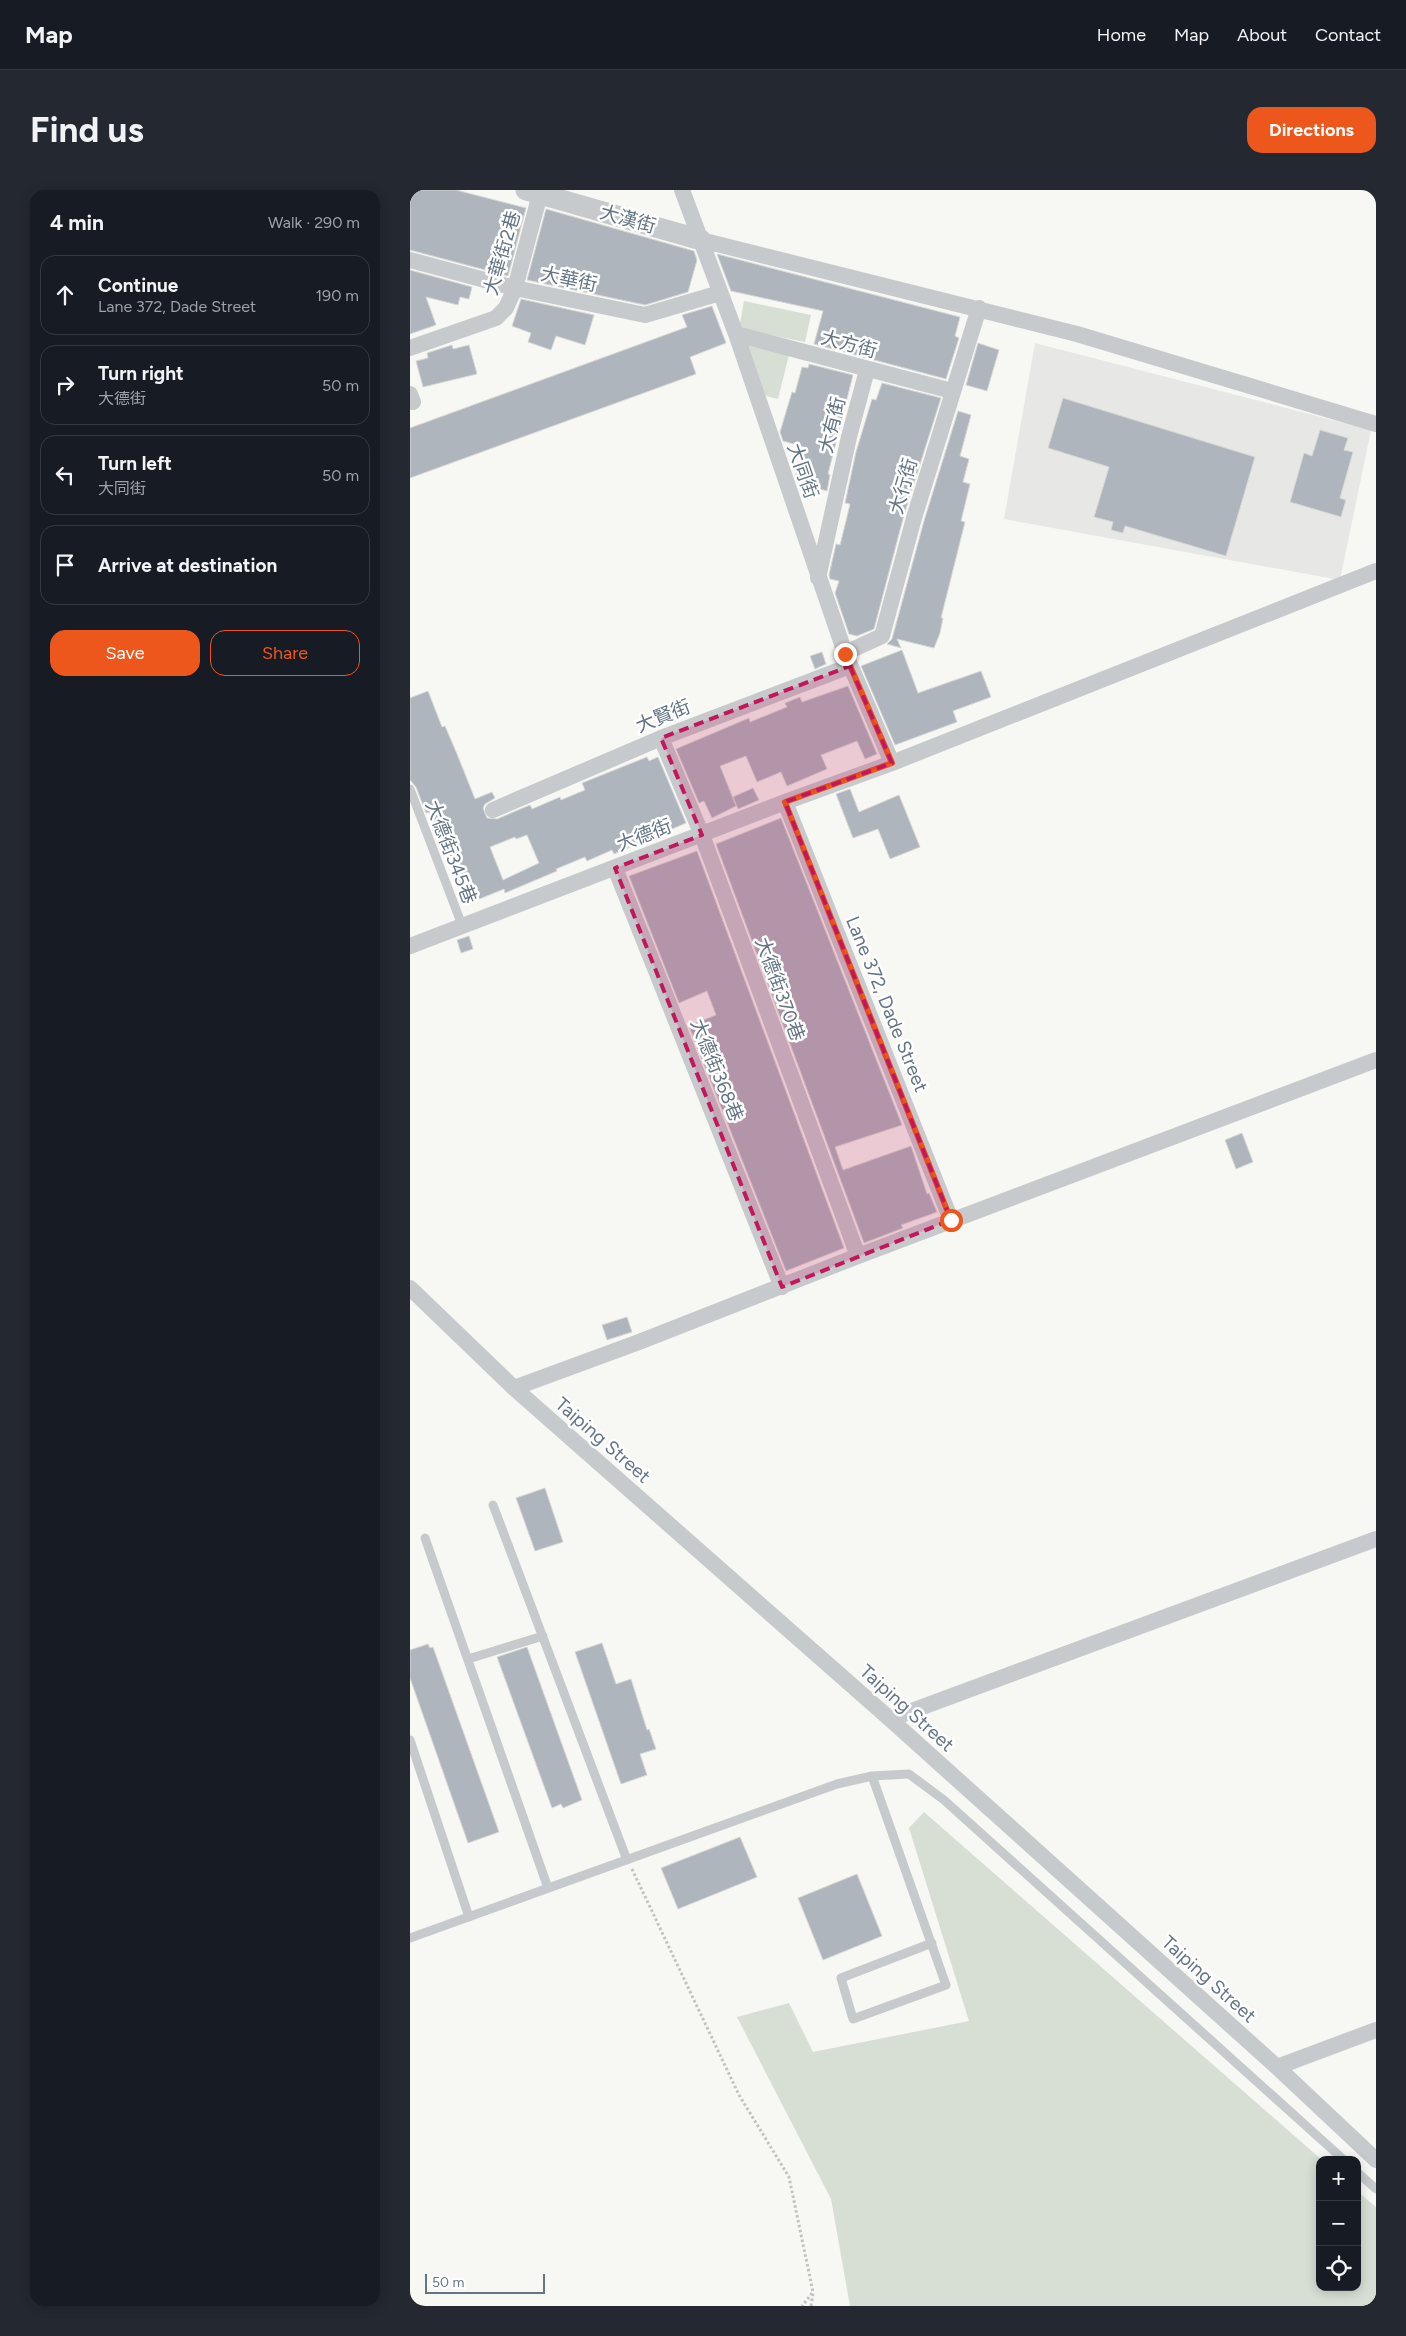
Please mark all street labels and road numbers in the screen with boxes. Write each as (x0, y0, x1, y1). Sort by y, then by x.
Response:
street label: 大漢街 (597, 200, 659, 238)
street label: 大華街2巷 (479, 208, 525, 298)
street label: 大華街 (539, 262, 599, 296)
street label: 大方街 (818, 326, 880, 362)
street label: 大有街 (814, 395, 850, 455)
street label: 大同街 (783, 440, 823, 502)
street label: 大行街 (884, 455, 922, 517)
street label: 大賢街 (632, 695, 694, 737)
street label: 大德街345巷 (421, 797, 481, 907)
street label: 大德街 (613, 814, 675, 856)
street label: Lane 372, Dade Street (841, 913, 933, 1095)
street label: 大德街370巷 (751, 934, 809, 1044)
street label: 大德街368巷 (686, 1015, 748, 1125)
street label: Taiping Street (551, 1392, 655, 1488)
street label: Taiping Street (855, 1660, 959, 1756)
street label: Taiping Street (1157, 1931, 1261, 2027)

